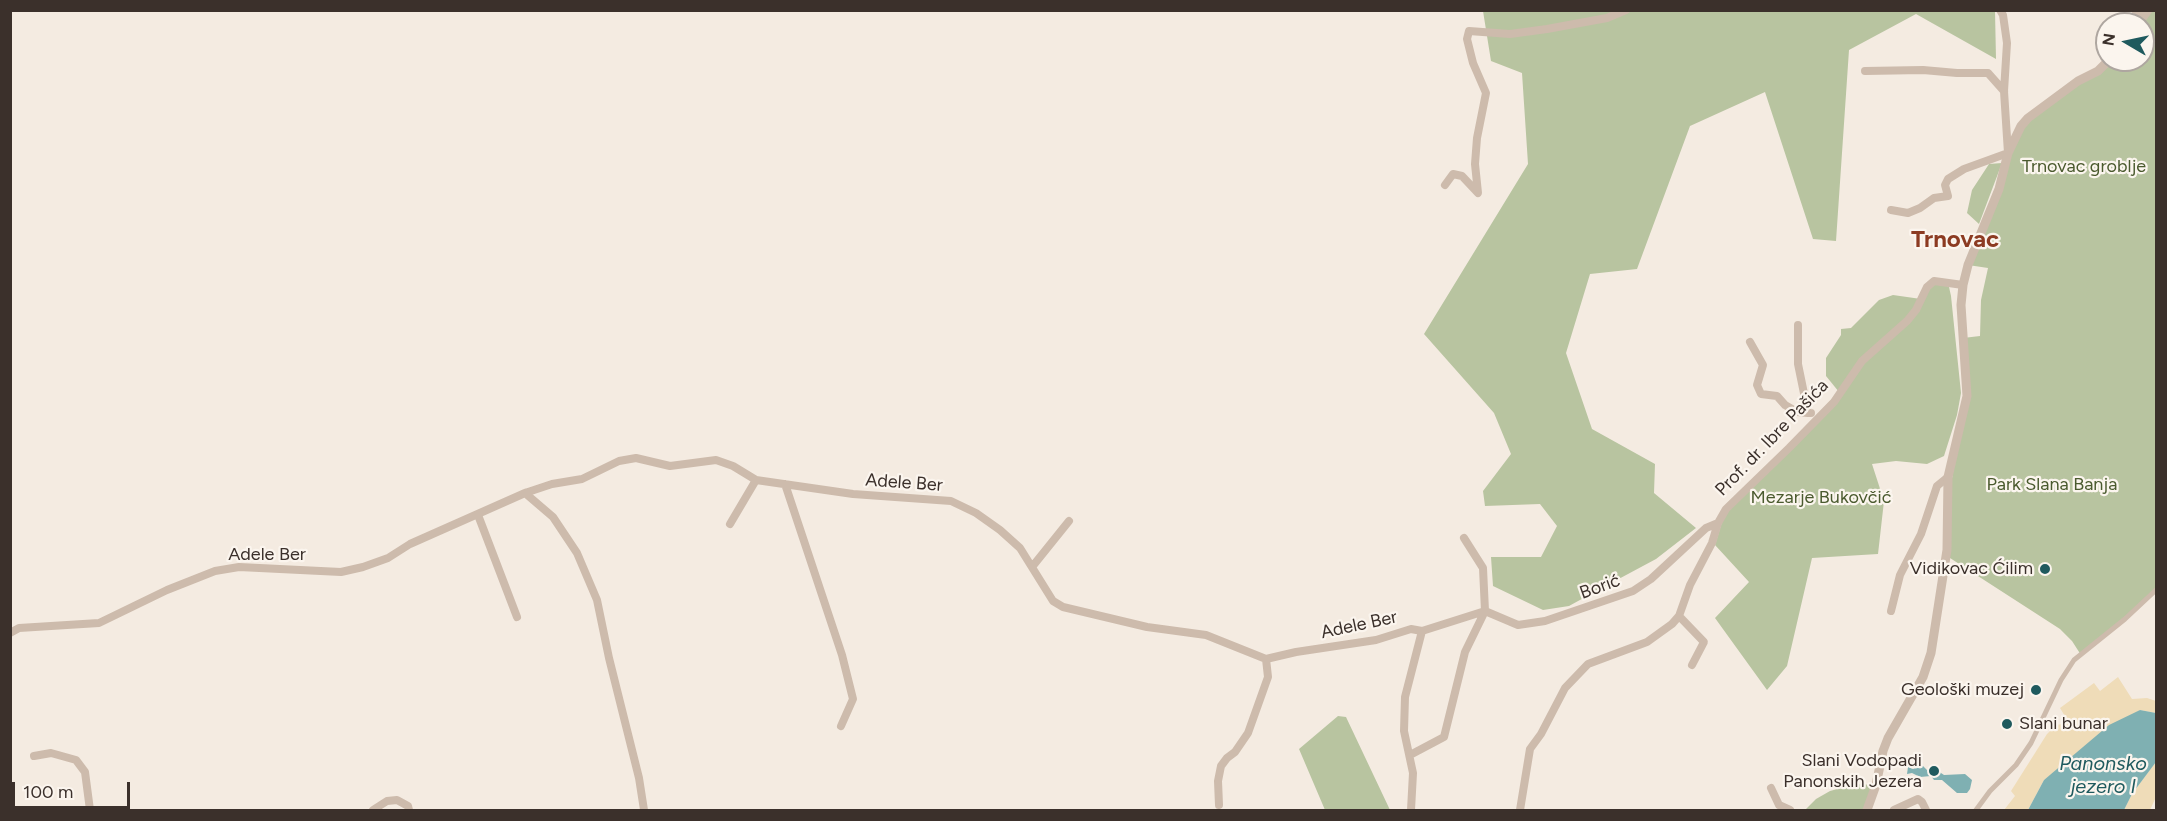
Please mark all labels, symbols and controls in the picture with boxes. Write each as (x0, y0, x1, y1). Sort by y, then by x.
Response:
north arrow (2095, 12, 2155, 72)
text: N (2098, 32, 2119, 47)
park label: Trnovac groblje (2022, 156, 2146, 178)
district label: Trnovac (1911, 226, 1999, 254)
street label: Prof. dr. Ibre Pašića (1711, 375, 1833, 501)
street label: Adele Ber (865, 470, 943, 496)
park label: Park Slana Banja (1987, 474, 2117, 496)
park label: Mezarje Bukovčić (1751, 487, 1891, 509)
street label: Adele Ber (228, 544, 306, 566)
place label: Vidikovac Ćilim (1910, 558, 2033, 580)
marker: Vidikovac Ćilim (2038, 562, 2052, 576)
street label: Borić (1577, 570, 1623, 604)
street label: Adele Ber (1319, 606, 1399, 644)
place label: Geološki muzej (1901, 679, 2024, 701)
marker: Geološki muzej (2029, 683, 2043, 697)
place label: Slani bunar (2019, 713, 2108, 735)
marker: Slani bunar (2000, 717, 2014, 731)
place label: Slani Vodopadi Panonskih Jezera (1783, 750, 1922, 792)
water label: Panonsko jezero I (2059, 752, 2147, 799)
marker: Slani Vodopadi Panonskih Jezera (1927, 764, 1941, 778)
scale bar (15, 770, 134, 808)
text: 100 m (23, 781, 73, 803)

